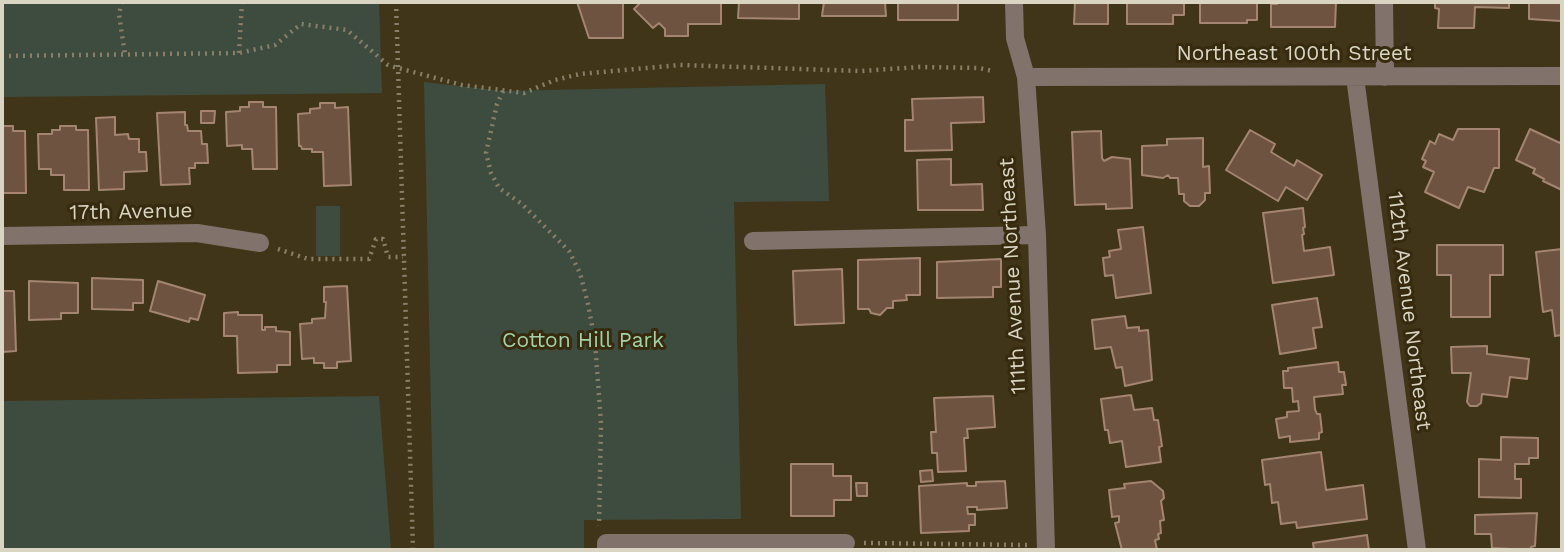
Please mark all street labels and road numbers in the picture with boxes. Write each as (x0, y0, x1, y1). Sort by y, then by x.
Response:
street label: Northeast 100th Street (1176, 41, 1412, 67)
street label: 111th Avenue Northeast (994, 157, 1032, 395)
street label: 112th Avenue Northeast (1382, 190, 1436, 432)
street label: 17th Avenue (69, 198, 193, 226)

